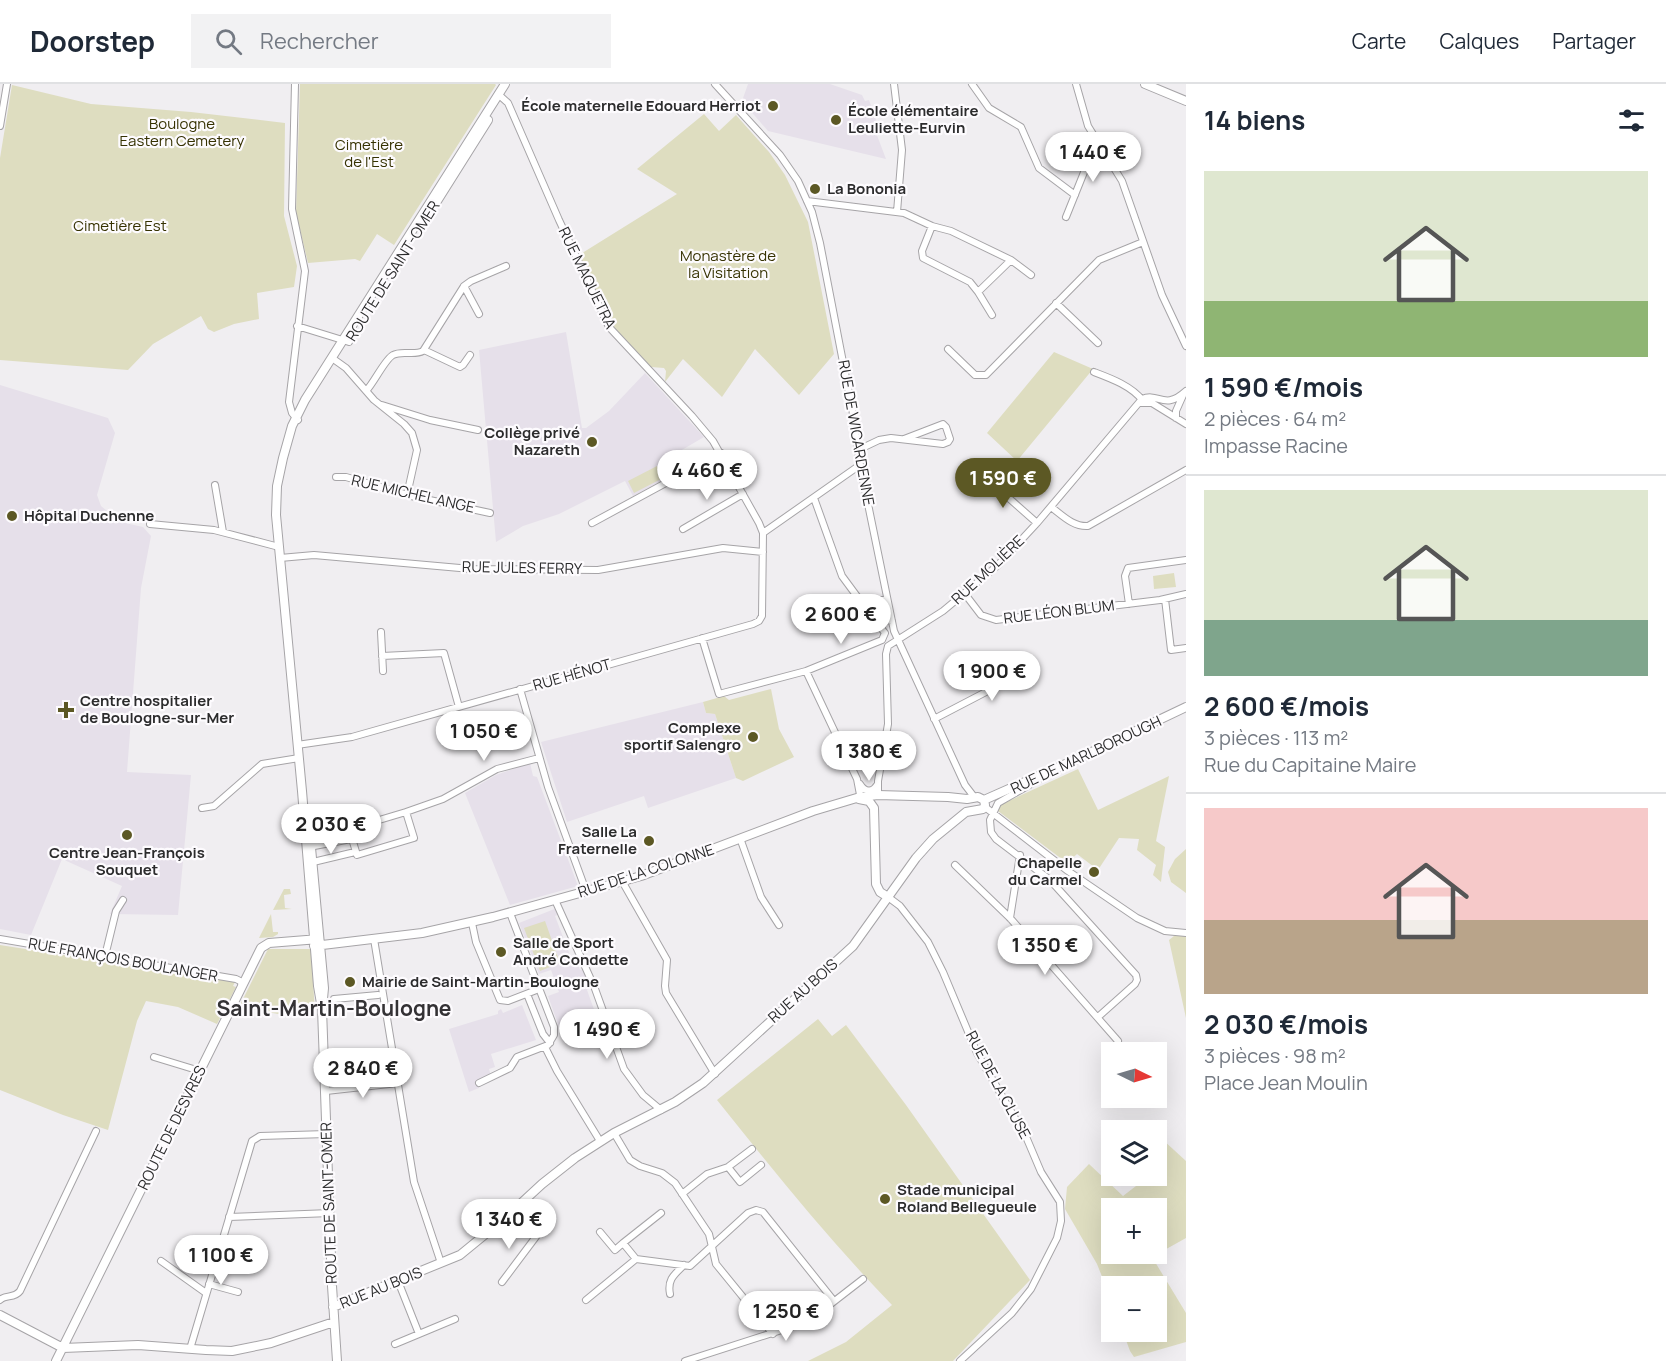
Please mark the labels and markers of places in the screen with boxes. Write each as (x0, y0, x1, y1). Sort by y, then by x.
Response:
place label: École maternelle Edouard Herriot (521, 95, 761, 116)
marker: École maternelle Edouard Herriot (766, 99, 780, 113)
place label: École élémentaire Leuliette-Eurvin (848, 100, 979, 138)
marker: École élémentaire Leuliette-Eurvin (829, 113, 843, 127)
pin: 1 440 € (1038, 132, 1148, 183)
place label: La Bononia (827, 178, 906, 199)
marker: La Bononia (808, 182, 822, 196)
place label: Collège privé Nazareth (484, 422, 580, 460)
marker: Collège privé Nazareth (585, 435, 599, 449)
pin: 4 460 € (652, 450, 762, 501)
pin: 1 590 € (948, 458, 1058, 509)
place label: Hôpital Duchenne (24, 505, 154, 526)
marker: Hôpital Duchenne (5, 509, 19, 523)
pin: 2 600 € (786, 594, 896, 645)
pin: 1 900 € (937, 651, 1047, 702)
place label: Centre hospitalier de Boulogne-sur-Mer (80, 690, 234, 728)
marker: Centre hospitalier de Boulogne-sur-Mer (57, 701, 75, 719)
pin: 1 050 € (429, 711, 539, 762)
place label: Complexe sportif Salengro (624, 717, 741, 755)
marker: Complexe sportif Salengro (746, 730, 760, 744)
pin: 1 380 € (814, 731, 924, 782)
pin: 2 030 € (276, 804, 386, 855)
place label: Salle La Fraternelle (558, 821, 637, 859)
marker: Centre Jean-François Souquet (120, 828, 134, 842)
marker: Salle La Fraternelle (642, 834, 656, 848)
place label: Centre Jean-François Souquet (49, 842, 205, 880)
place label: Chapelle du Carmel (1008, 852, 1082, 890)
marker: Chapelle du Carmel (1087, 865, 1101, 879)
pin: 1 350 € (990, 925, 1100, 976)
place label: Salle de Sport André Condette (513, 932, 629, 970)
marker: Salle de Sport André Condette (494, 945, 508, 959)
place label: Mairie de Saint-Martin-Boulogne (362, 971, 599, 992)
marker: Mairie de Saint-Martin-Boulogne (343, 975, 357, 989)
pin: 1 490 € (552, 1009, 662, 1060)
pin: 2 840 € (308, 1048, 418, 1099)
place label: Stade municipal Roland Bellegueule (897, 1179, 1037, 1217)
marker: Stade municipal Roland Bellegueule (878, 1192, 892, 1206)
pin: 1 340 € (454, 1199, 564, 1250)
pin: 1 100 € (166, 1235, 276, 1286)
pin: 1 250 € (731, 1291, 841, 1342)

